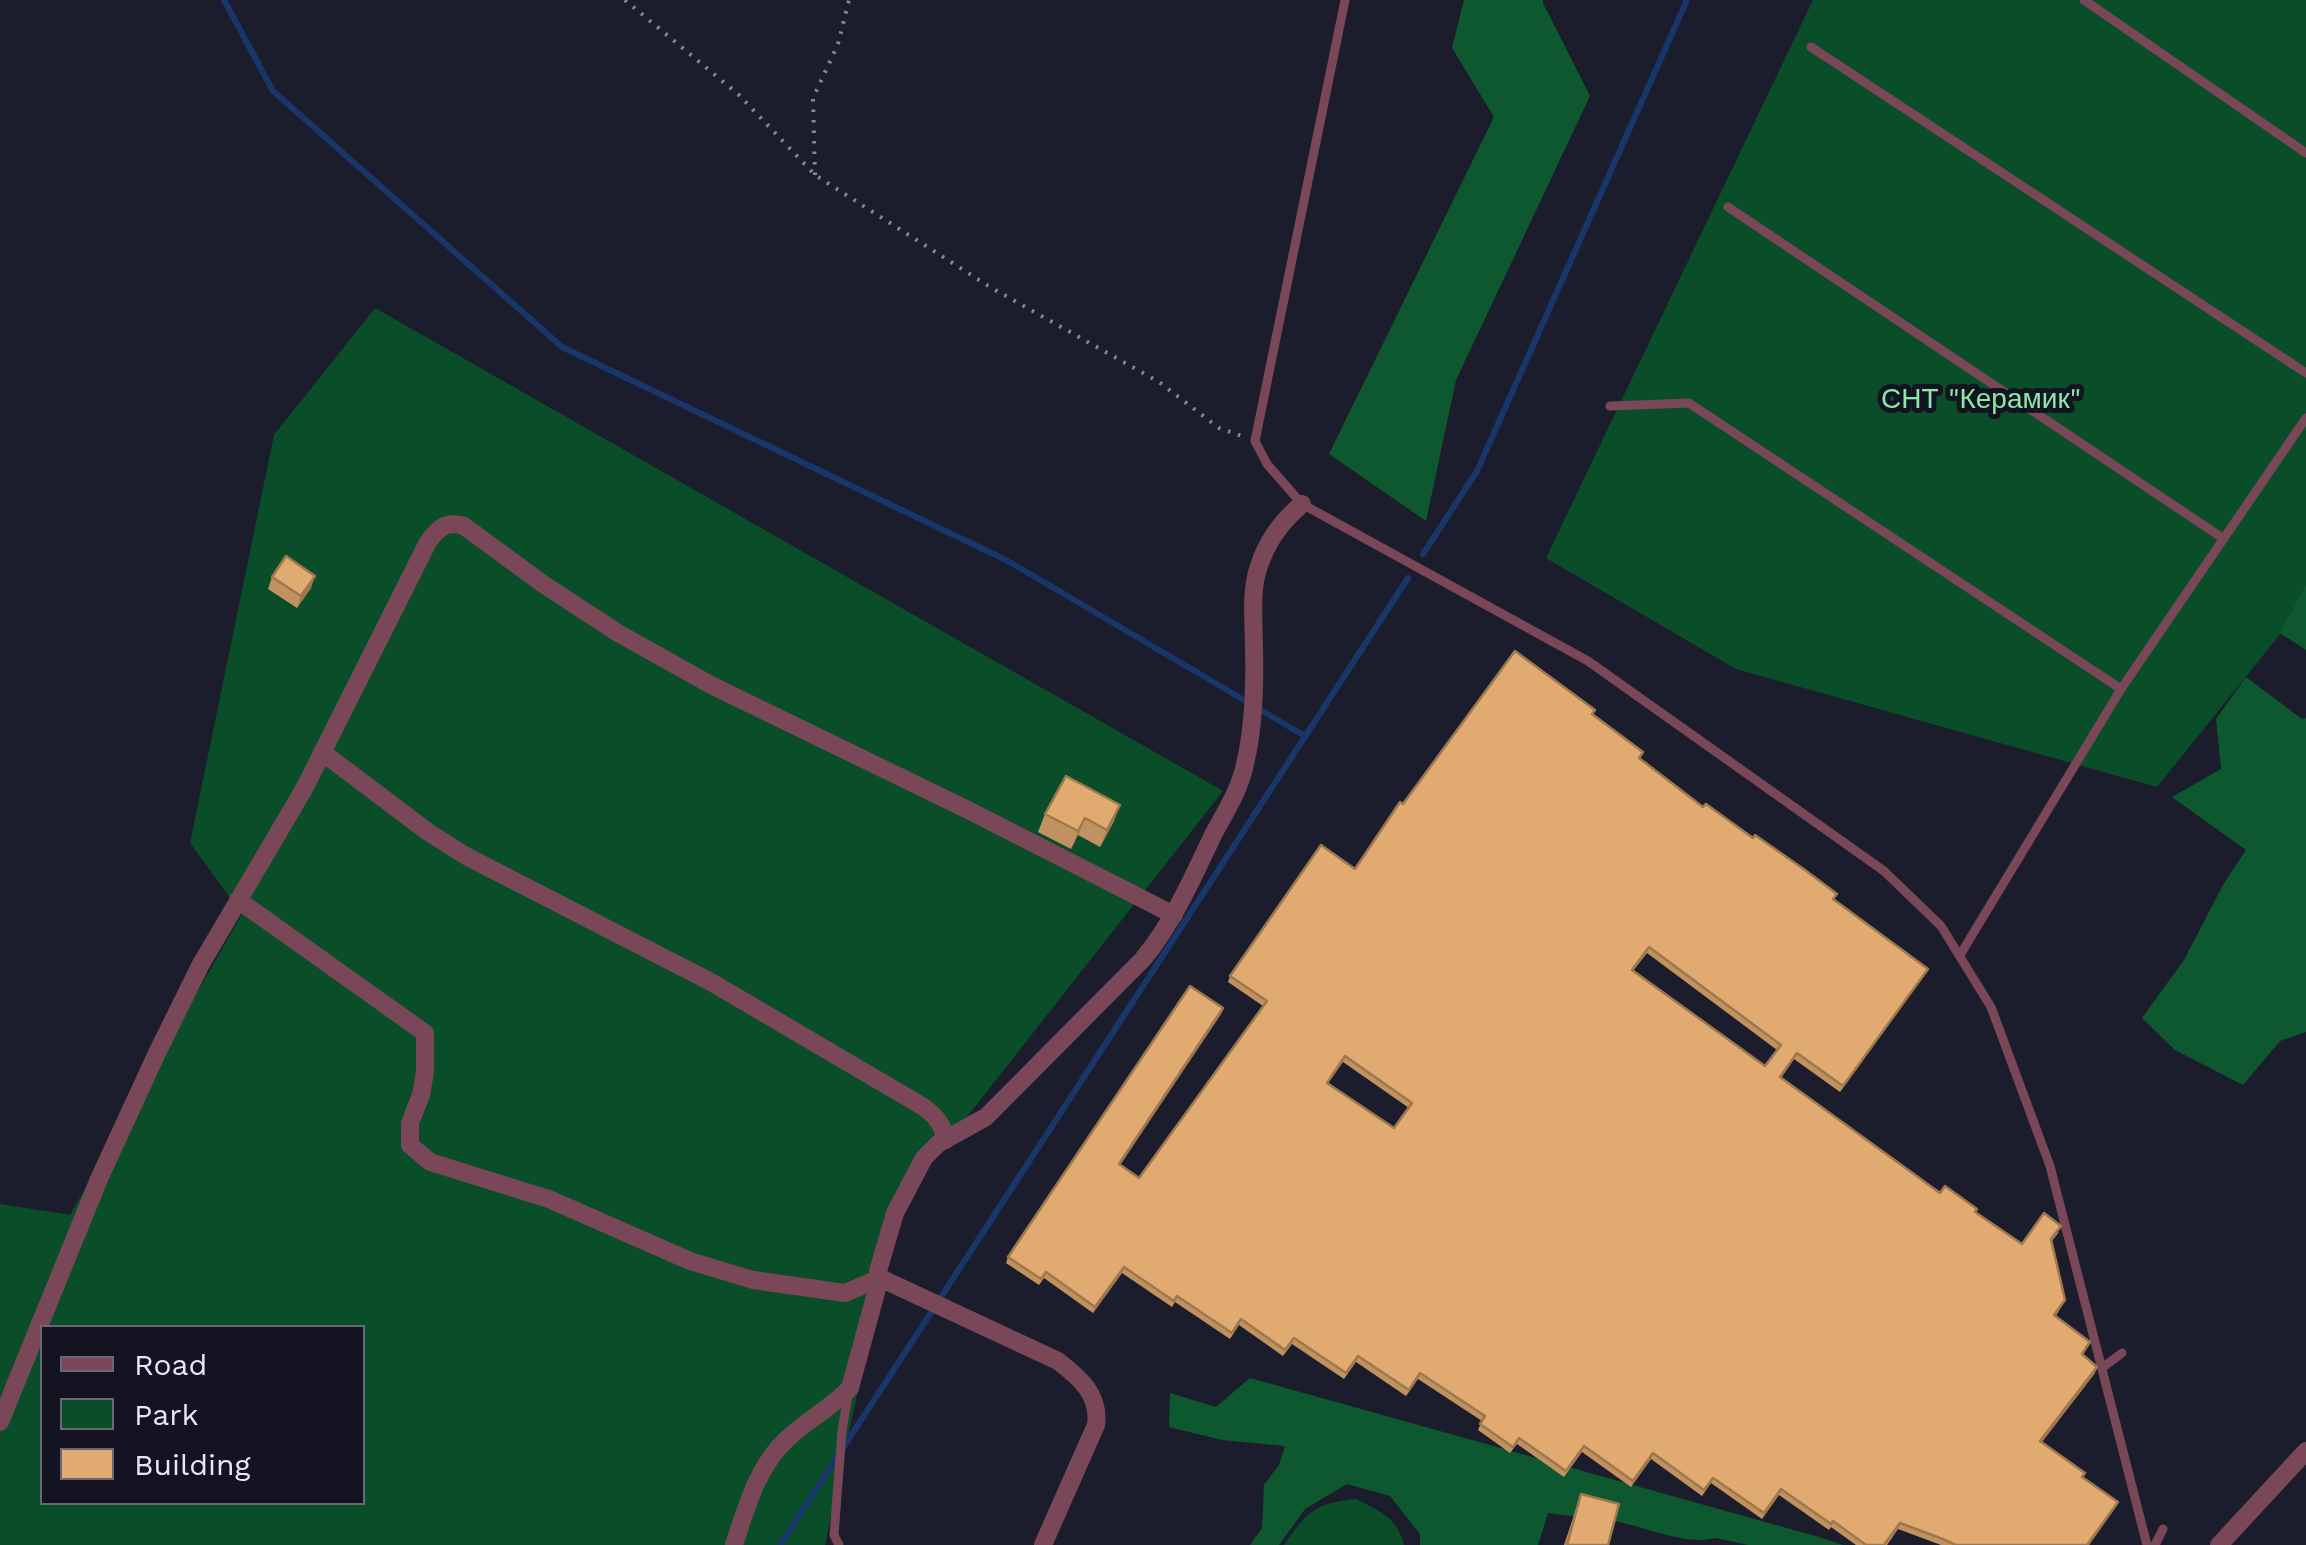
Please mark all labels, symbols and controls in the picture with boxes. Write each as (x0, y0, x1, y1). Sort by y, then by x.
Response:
park label: СНТ "Керамик" (1881, 383, 2081, 417)
legend (40, 1325, 365, 1505)
text: Road (134, 1347, 207, 1382)
text: Park (134, 1397, 199, 1432)
text: Building (134, 1447, 251, 1482)

